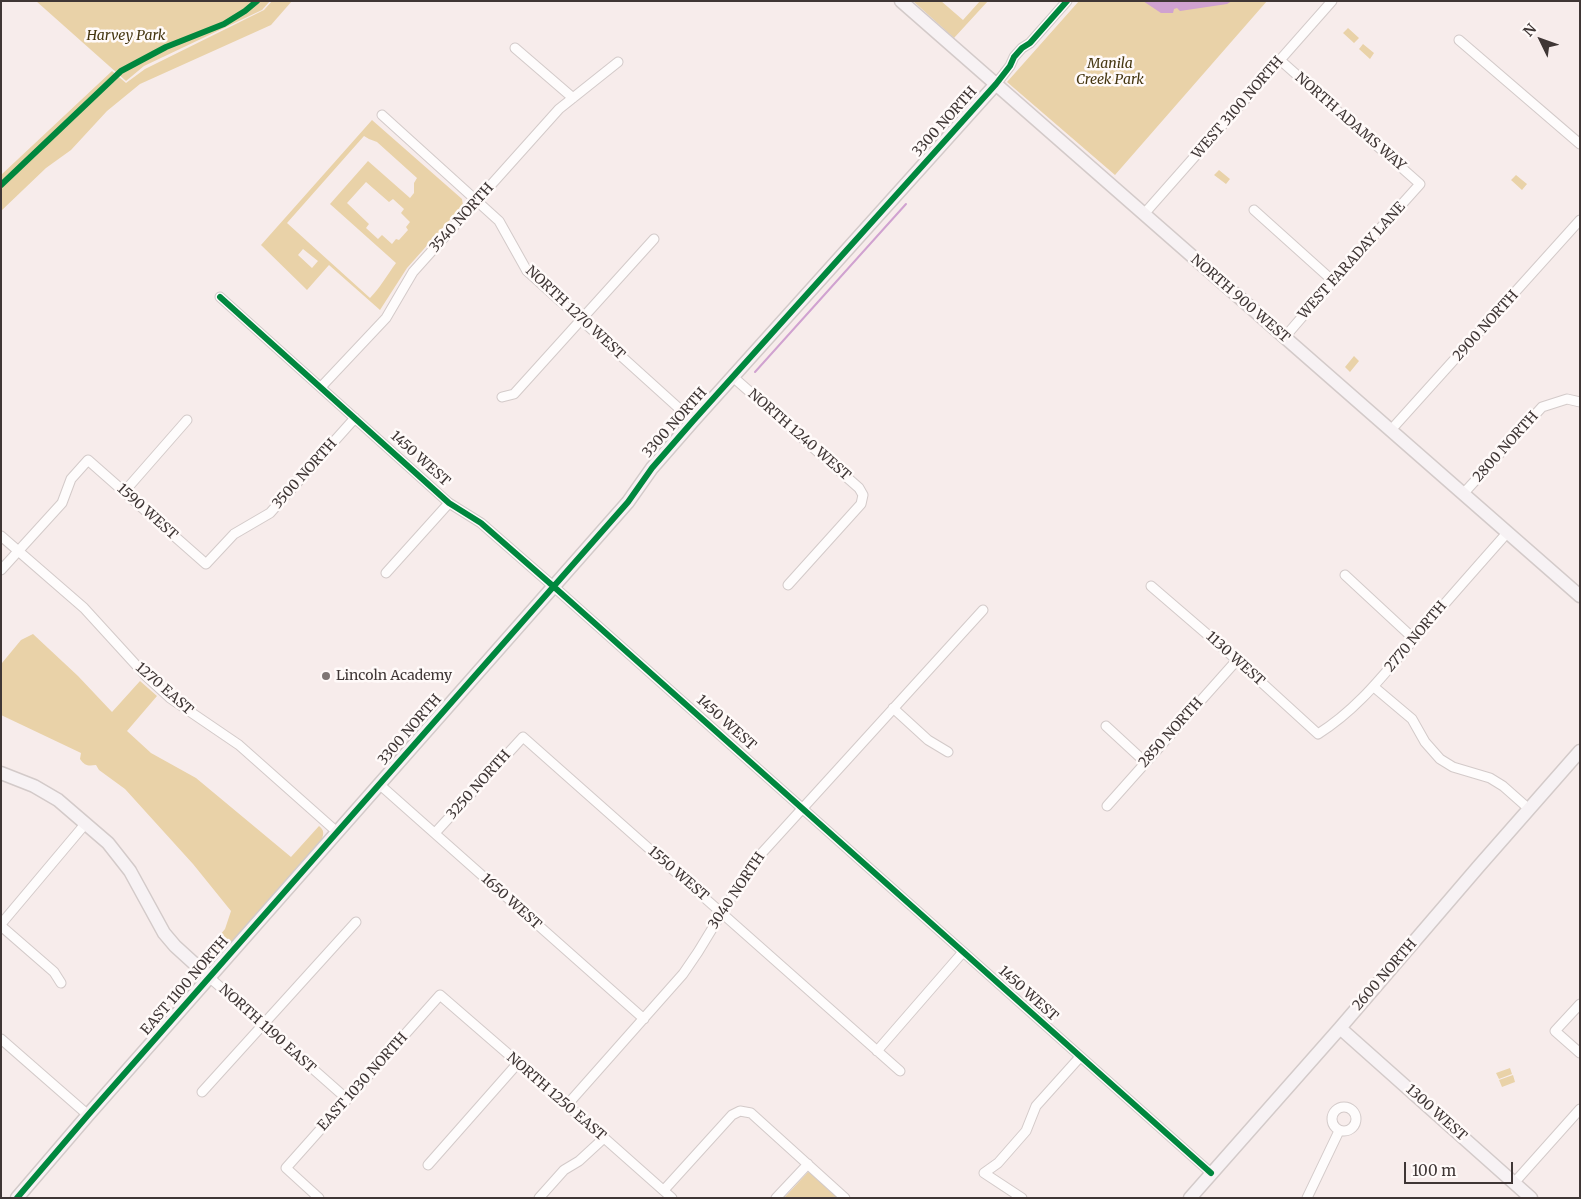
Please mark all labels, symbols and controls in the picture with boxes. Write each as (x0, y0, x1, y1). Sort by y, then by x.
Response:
north arrow (1516, 15, 1566, 65)
text: N (1519, 20, 1540, 40)
park label: Harvey Park (86, 28, 166, 44)
street label: WEST 3100 NORTH (1189, 53, 1287, 163)
park label: Manila Creek Park (1076, 56, 1144, 88)
street label: NORTH ADAMS WAY (1291, 69, 1409, 175)
street label: 3300 NORTH (909, 84, 981, 160)
street label: 3540 NORTH (427, 180, 497, 256)
street label: WEST FARADAY LANE (1295, 199, 1409, 323)
street label: NORTH 900 WEST (1187, 251, 1293, 347)
street label: NORTH 1270 WEST (522, 263, 628, 363)
street label: 2900 NORTH (1450, 287, 1522, 365)
street label: 3300 NORTH (639, 385, 711, 461)
street label: NORTH 1240 WEST (744, 386, 854, 484)
street label: 2800 NORTH (1470, 408, 1542, 486)
street label: 1450 WEST (387, 428, 453, 490)
street label: 3500 NORTH (269, 436, 341, 512)
street label: 1590 WEST (113, 481, 181, 543)
street label: 2770 NORTH (1382, 598, 1450, 676)
street label: 1130 WEST (1202, 628, 1268, 690)
street label: 1270 EAST (132, 659, 196, 719)
place label: Lincoln Academy (336, 668, 452, 684)
marker: Lincoln Academy (320, 670, 332, 682)
street label: 3300 NORTH (375, 691, 445, 769)
street label: 1450 WEST (693, 692, 759, 754)
street label: 2850 NORTH (1136, 695, 1206, 771)
street label: 3250 NORTH (444, 747, 514, 823)
street label: 1550 WEST (644, 843, 712, 905)
street label: 3040 NORTH (705, 850, 769, 932)
street label: 1650 WEST (478, 871, 544, 933)
street label: EAST 1100 NORTH (138, 933, 232, 1039)
street label: 2600 NORTH (1349, 936, 1421, 1014)
street label: 1450 WEST (995, 963, 1061, 1025)
street label: NORTH 1190 EAST (215, 981, 319, 1077)
street label: EAST 1030 NORTH (315, 1030, 411, 1134)
street label: NORTH 1250 EAST (503, 1049, 609, 1145)
street label: 1300 WEST (1402, 1081, 1470, 1145)
scale bar (1406, 1152, 1515, 1184)
text: 100 m (1412, 1161, 1456, 1180)

